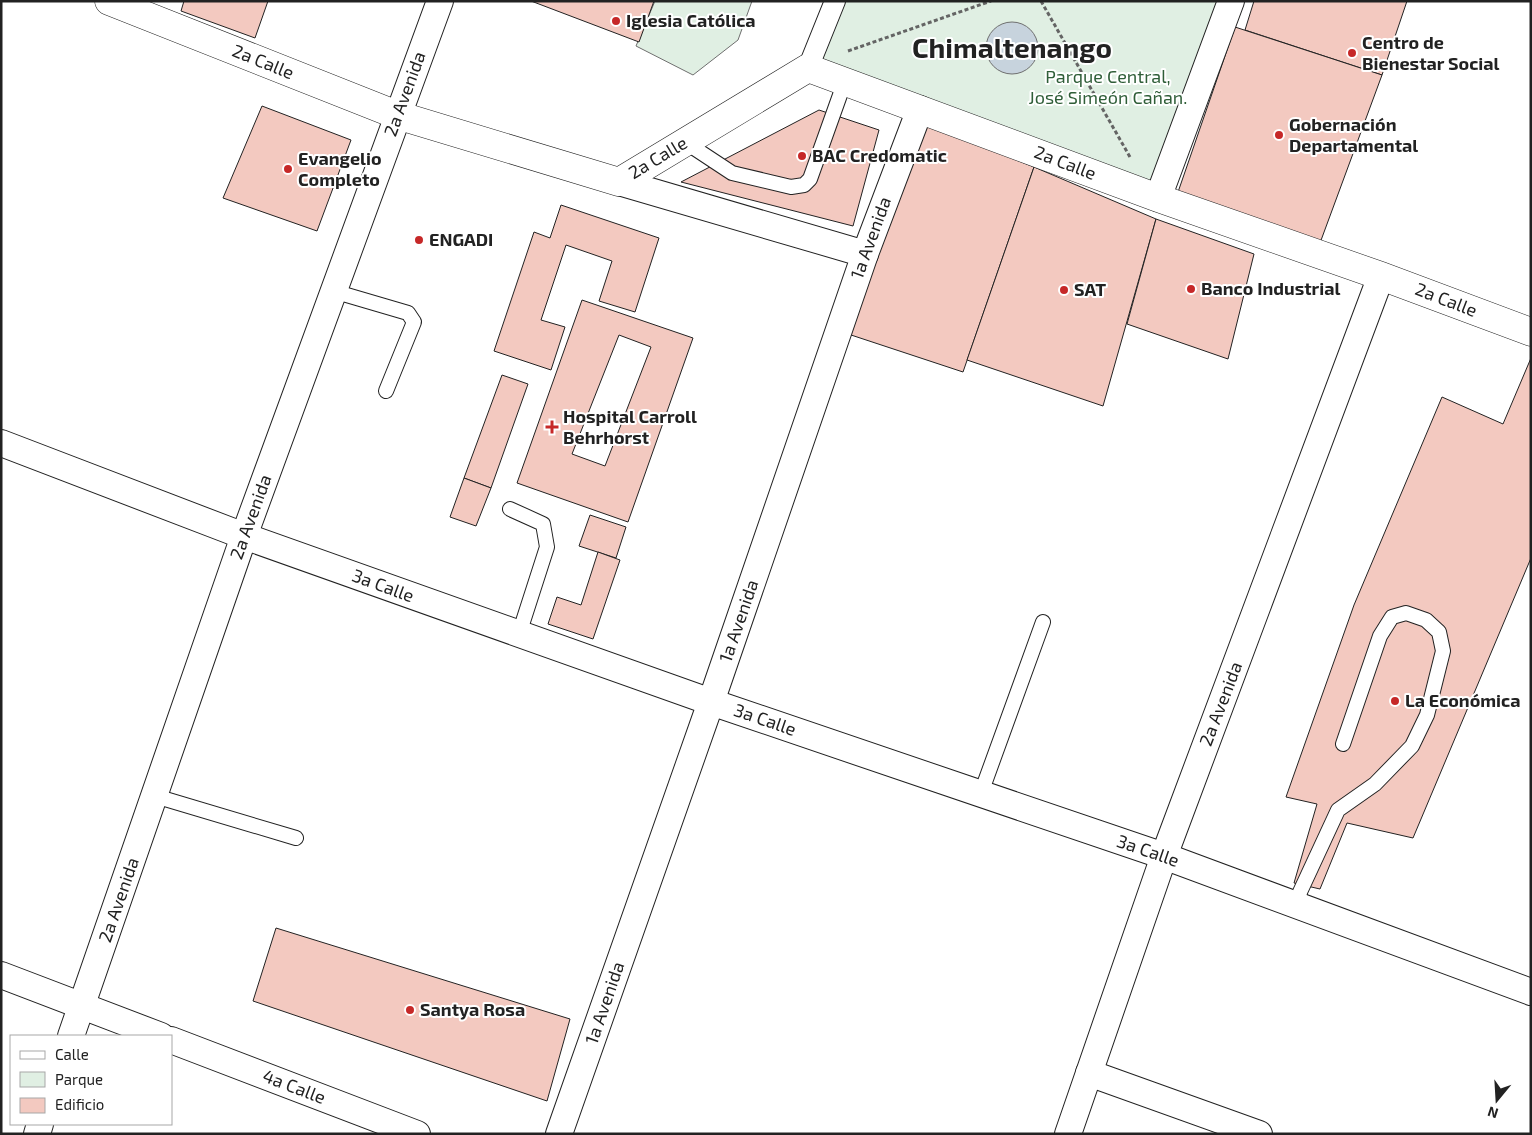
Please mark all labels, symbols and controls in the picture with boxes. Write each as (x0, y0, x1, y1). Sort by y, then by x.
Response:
place label: Iglesia Católica (626, 9, 756, 31)
marker: Iglesia Católica (610, 15, 622, 27)
district label: Chimaltenango (912, 30, 1112, 64)
place label: Centro de Bienestar Social (1362, 31, 1500, 74)
street label: 2a Calle (229, 39, 297, 83)
marker: Centro de Bienestar Social (1346, 47, 1358, 59)
street label: 2a Avenida (379, 48, 430, 139)
park label: Parque Central, José Simeón Cañan. (1029, 65, 1187, 108)
place label: Gobernación Departamental (1289, 113, 1418, 156)
marker: Gobernación Departamental (1273, 129, 1285, 141)
street label: 2a Calle (624, 131, 691, 183)
street label: 2a Calle (1031, 140, 1099, 184)
place label: BAC Credomatic (812, 144, 947, 166)
place label: Evangelio Completo (298, 147, 382, 190)
marker: BAC Credomatic (796, 150, 808, 162)
marker: Evangelio Completo (282, 163, 294, 175)
street label: 1a Avenida (845, 194, 895, 282)
place label: ENGADI (429, 228, 493, 250)
marker: ENGADI (413, 234, 425, 246)
place label: Banco Industrial (1201, 277, 1340, 299)
street label: 2a Calle (1412, 277, 1480, 321)
place label: SAT (1074, 278, 1106, 300)
marker: Banco Industrial (1185, 283, 1197, 295)
marker: SAT (1058, 284, 1070, 296)
place label: Hospital Carroll Behrhorst (563, 405, 697, 448)
marker: Hospital Carroll Behrhorst (545, 420, 559, 434)
street label: 2a Avenida (225, 471, 276, 562)
street label: 3a Calle (349, 564, 417, 606)
street label: 1a Avenida (714, 577, 762, 665)
street label: 2a Avenida (1194, 658, 1246, 749)
place label: La Económica (1405, 689, 1521, 711)
marker: La Económica (1389, 695, 1401, 707)
street label: 3a Calle (731, 698, 799, 740)
street label: 3a Calle (1114, 829, 1182, 871)
street label: 2a Avenida (93, 854, 143, 945)
street label: 1a Avenida (580, 959, 628, 1047)
place label: Santya Rosa (420, 998, 525, 1020)
marker: Santya Rosa (404, 1004, 416, 1016)
legend (10, 1035, 172, 1125)
text: Calle (55, 1045, 89, 1063)
street label: 4a Calle (260, 1064, 329, 1108)
text: Parque (55, 1070, 103, 1088)
north arrow (1472, 1075, 1522, 1125)
text: Edificio (55, 1095, 104, 1113)
text: N (1485, 1103, 1500, 1122)

